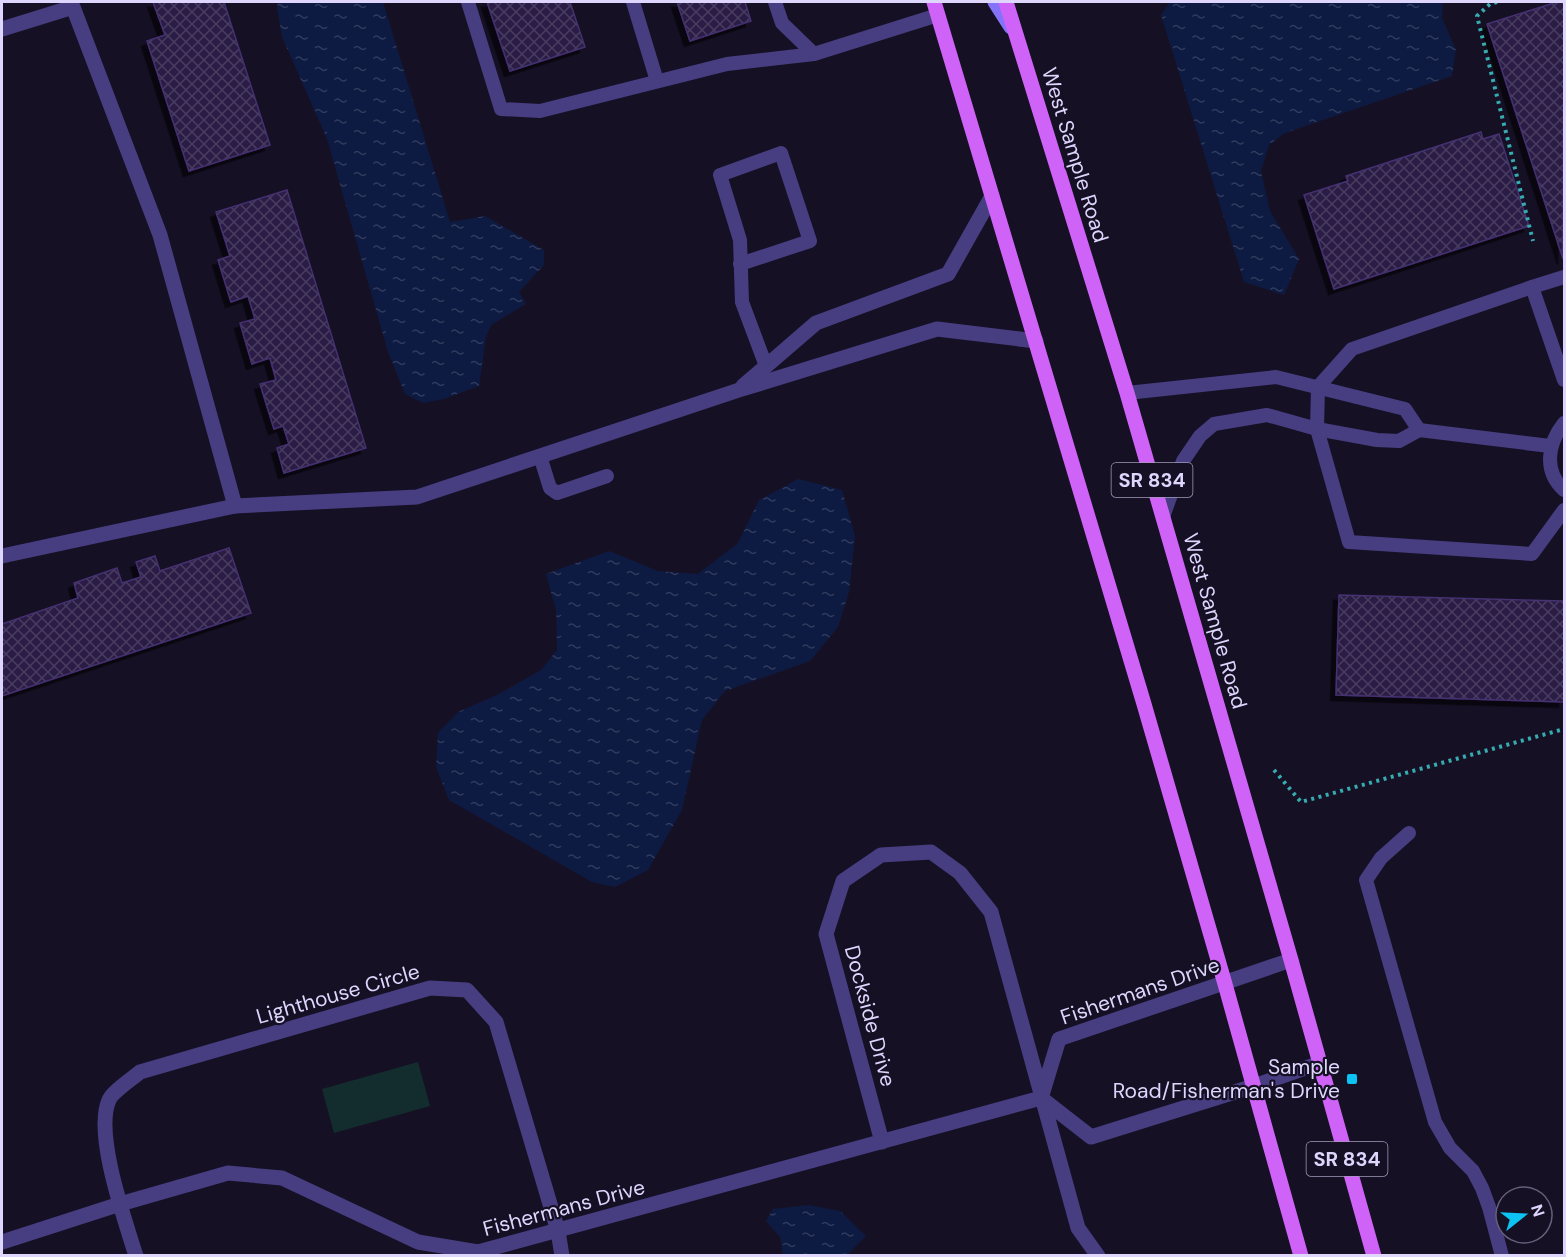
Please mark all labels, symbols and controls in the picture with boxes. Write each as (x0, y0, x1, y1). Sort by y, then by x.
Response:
street label: West Sample Road (1035, 64, 1115, 246)
road number: SR 834 (1112, 463, 1192, 497)
street label: West Sample Road (1177, 530, 1253, 712)
street label: Dockside Drive (838, 942, 902, 1090)
street label: Fishermans Drive (1057, 951, 1223, 1031)
street label: Lighthouse Circle (253, 957, 423, 1031)
place label: Sample Road/Fisherman's Drive (1113, 1053, 1340, 1105)
marker: Sample Road/Fisherman's Drive (1345, 1072, 1359, 1086)
road number: SR 834 (1306, 1142, 1388, 1176)
street label: Fishermans Drive (480, 1173, 648, 1243)
north arrow (1494, 1185, 1554, 1245)
text: N (1526, 1202, 1550, 1219)

